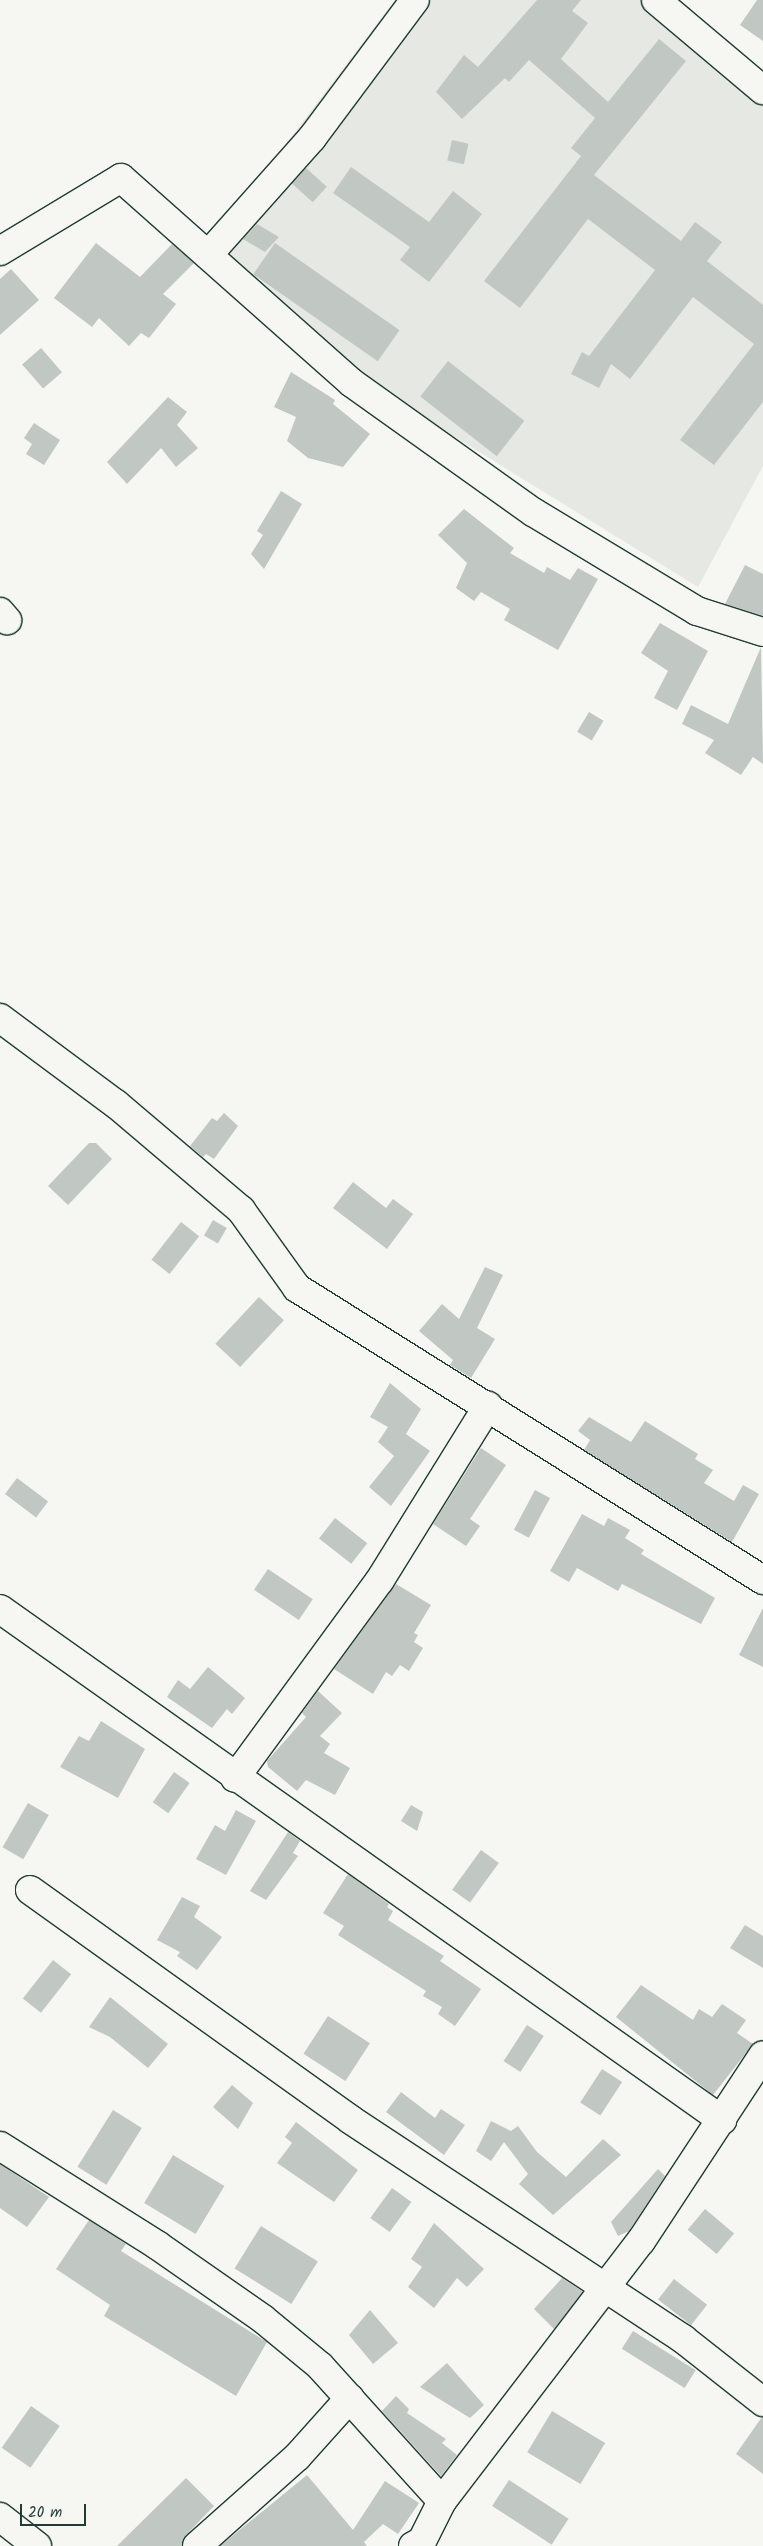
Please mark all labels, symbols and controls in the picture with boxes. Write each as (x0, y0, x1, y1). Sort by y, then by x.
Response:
scale bar (22, 2494, 89, 2526)
text: 20 m (28, 2501, 62, 2525)

